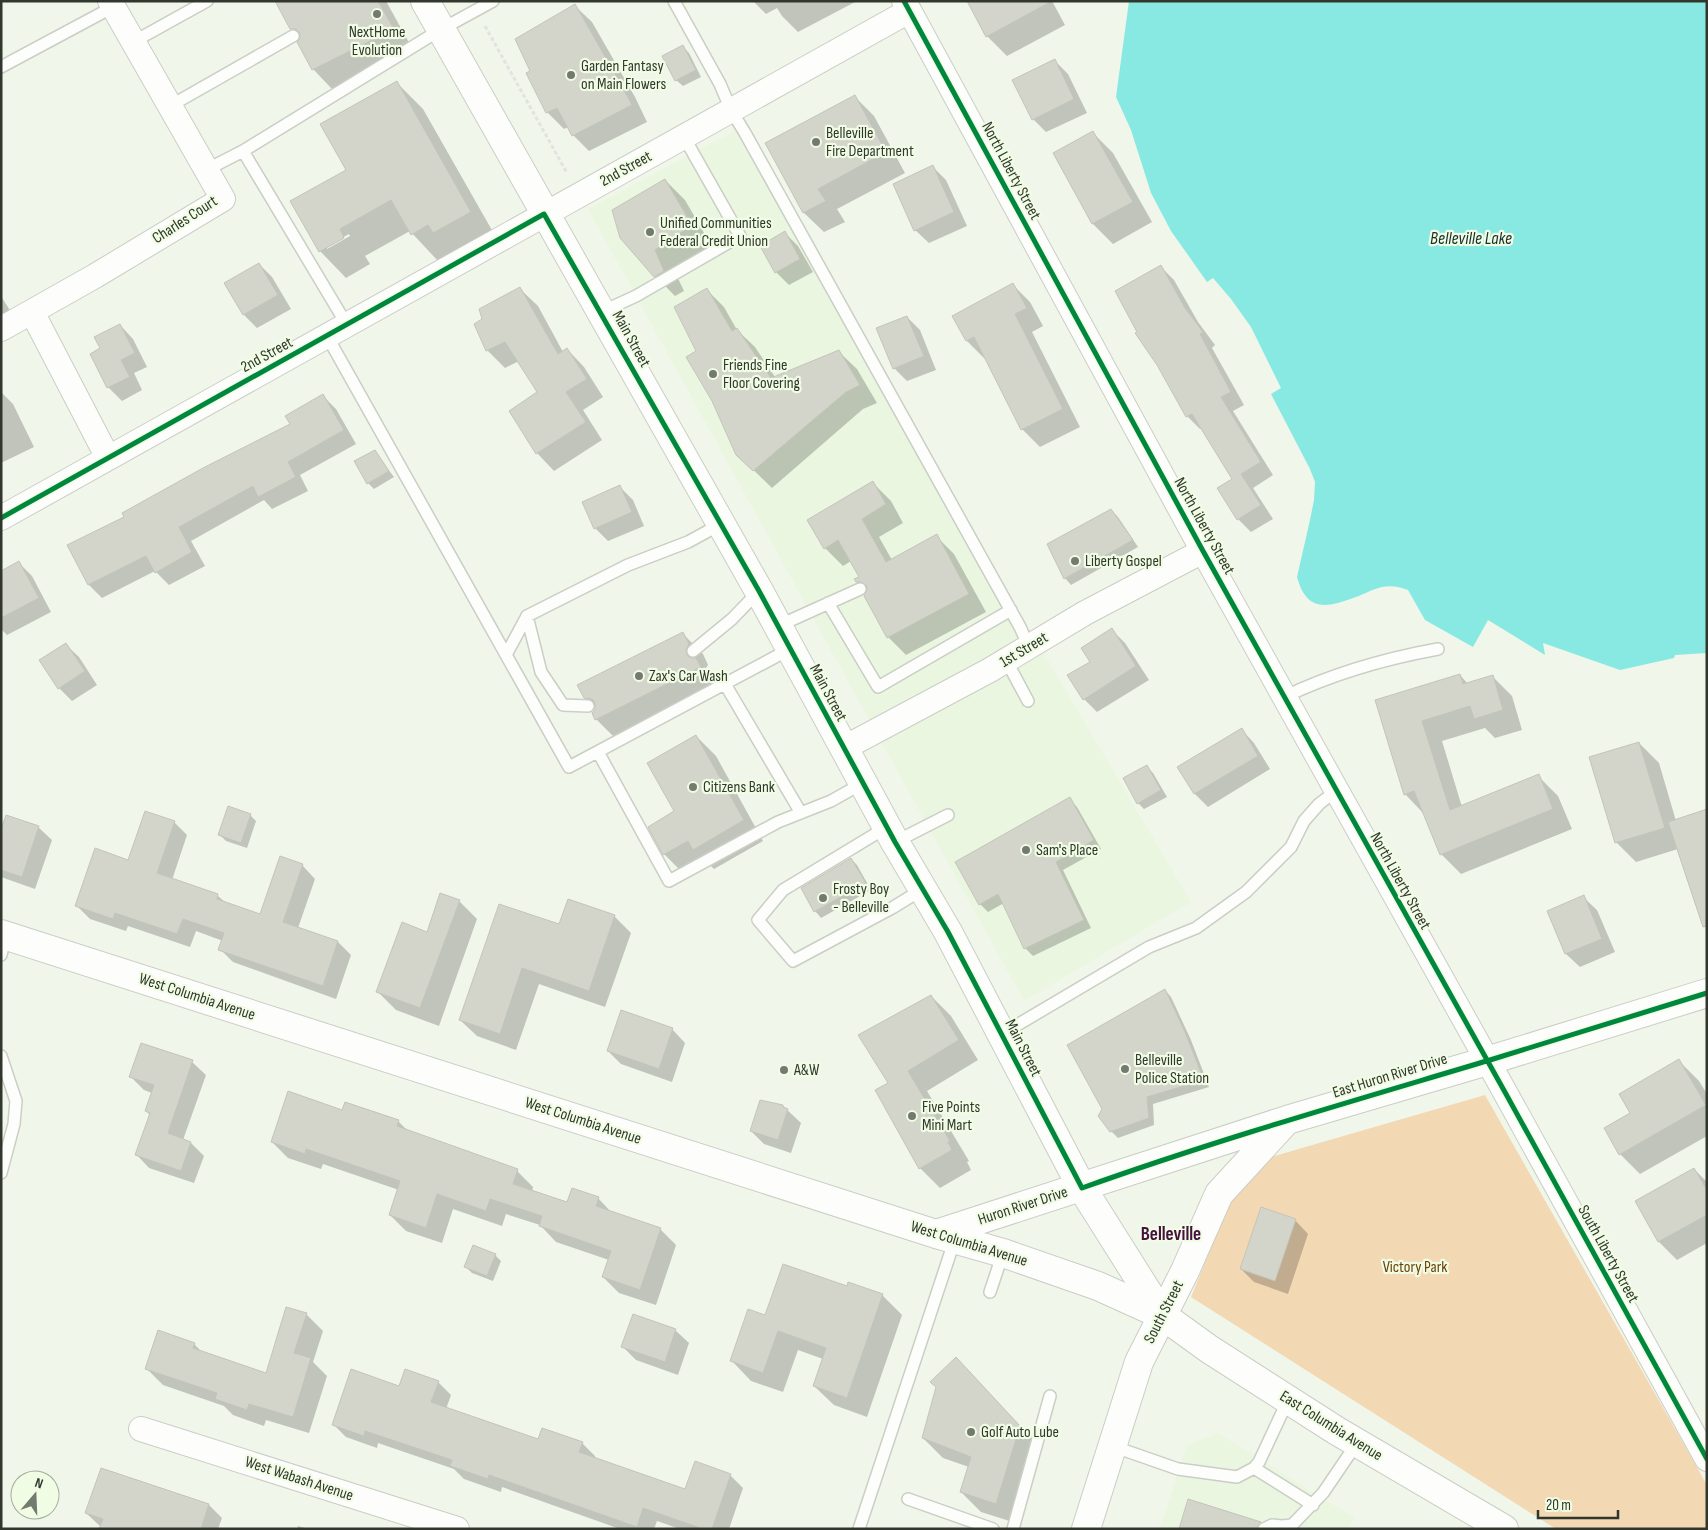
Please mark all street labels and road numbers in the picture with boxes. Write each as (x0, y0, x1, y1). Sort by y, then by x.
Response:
street label: North Liberty Street (977, 119, 1045, 223)
street label: 2nd Street (597, 147, 655, 191)
street label: Charles Court (149, 192, 221, 248)
street label: Main Street (608, 307, 654, 371)
street label: 2nd Street (238, 333, 296, 377)
street label: North Liberty Street (1170, 474, 1239, 578)
street label: 1st Street (997, 628, 1052, 672)
street label: Main Street (805, 661, 851, 725)
street label: North Liberty Street (1366, 829, 1435, 933)
street label: West Columbia Avenue (136, 969, 258, 1025)
street label: Main Street (1001, 1016, 1046, 1080)
street label: East Huron River Drive (1330, 1050, 1450, 1102)
street label: West Columbia Avenue (522, 1093, 644, 1149)
street label: Huron River Drive (976, 1183, 1070, 1229)
street label: South Liberty Street (1573, 1202, 1643, 1306)
street label: West Columbia Avenue (908, 1217, 1030, 1271)
street label: South Street (1140, 1277, 1188, 1347)
street label: East Columbia Avenue (1276, 1387, 1386, 1465)
street label: West Wabash Avenue (242, 1453, 356, 1505)

